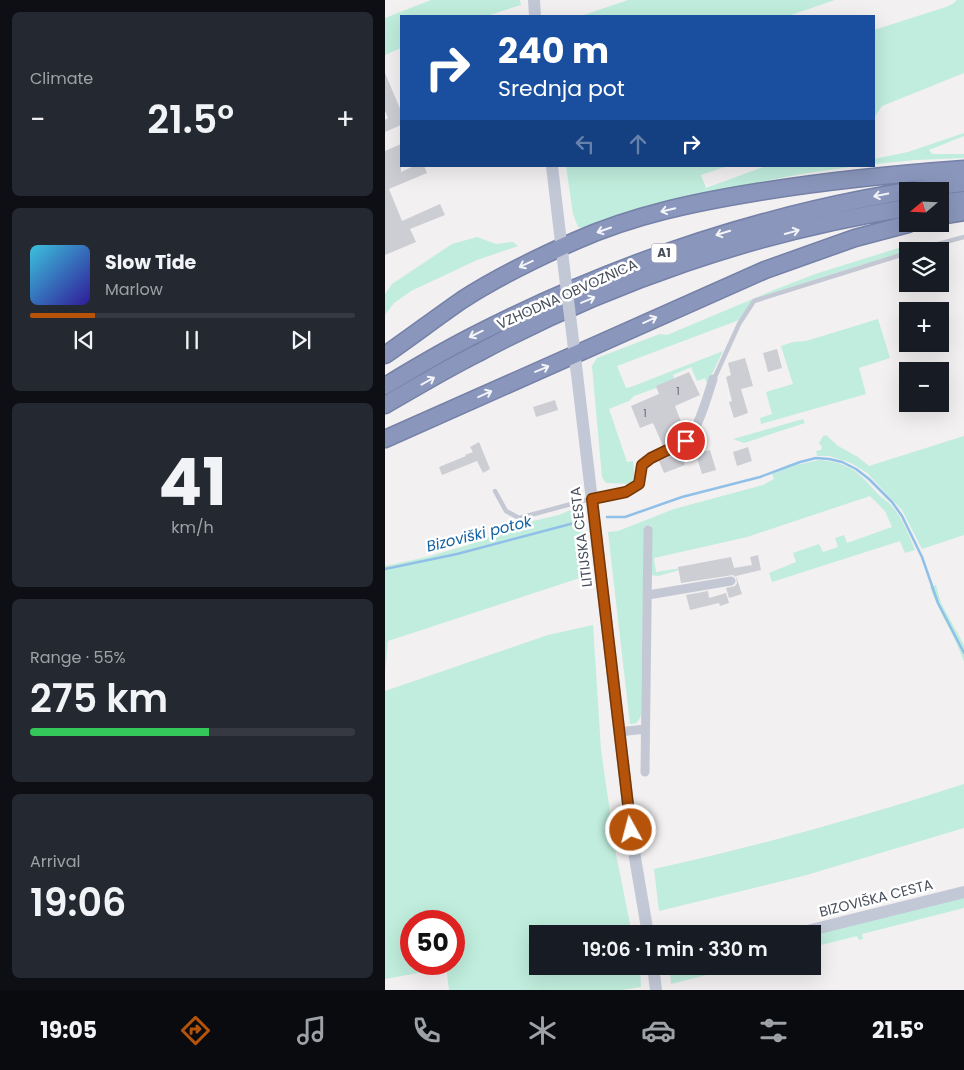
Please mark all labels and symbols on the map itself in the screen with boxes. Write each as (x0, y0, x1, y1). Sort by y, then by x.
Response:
north arrow (899, 182, 949, 232)
one-way arrow (874, 191, 890, 200)
one-way arrow (660, 206, 676, 215)
one-way arrow (596, 226, 612, 235)
one-way arrow (784, 227, 800, 236)
one-way arrow (716, 229, 732, 239)
road number: A1 (651, 244, 677, 262)
street label: VZHODNA OBVOZNICA (494, 254, 640, 334)
one-way arrow (519, 260, 534, 270)
one-way arrow (581, 295, 596, 304)
one-way arrow (642, 314, 657, 324)
one-way arrow (469, 330, 484, 339)
one-way arrow (534, 363, 549, 373)
one-way arrow (420, 375, 434, 385)
house number: 1 (676, 383, 680, 399)
one-way arrow (477, 389, 492, 398)
house number: 1 (643, 405, 647, 421)
pin (665, 420, 707, 462)
street label: LITIJSKA CESTA (565, 486, 597, 588)
water label: Bizoviški potok (424, 510, 535, 557)
position arrow (604, 803, 656, 855)
street label: BIZOVIŠKA CESTA (817, 874, 935, 922)
speed limit sign: 50 (400, 910, 465, 975)

